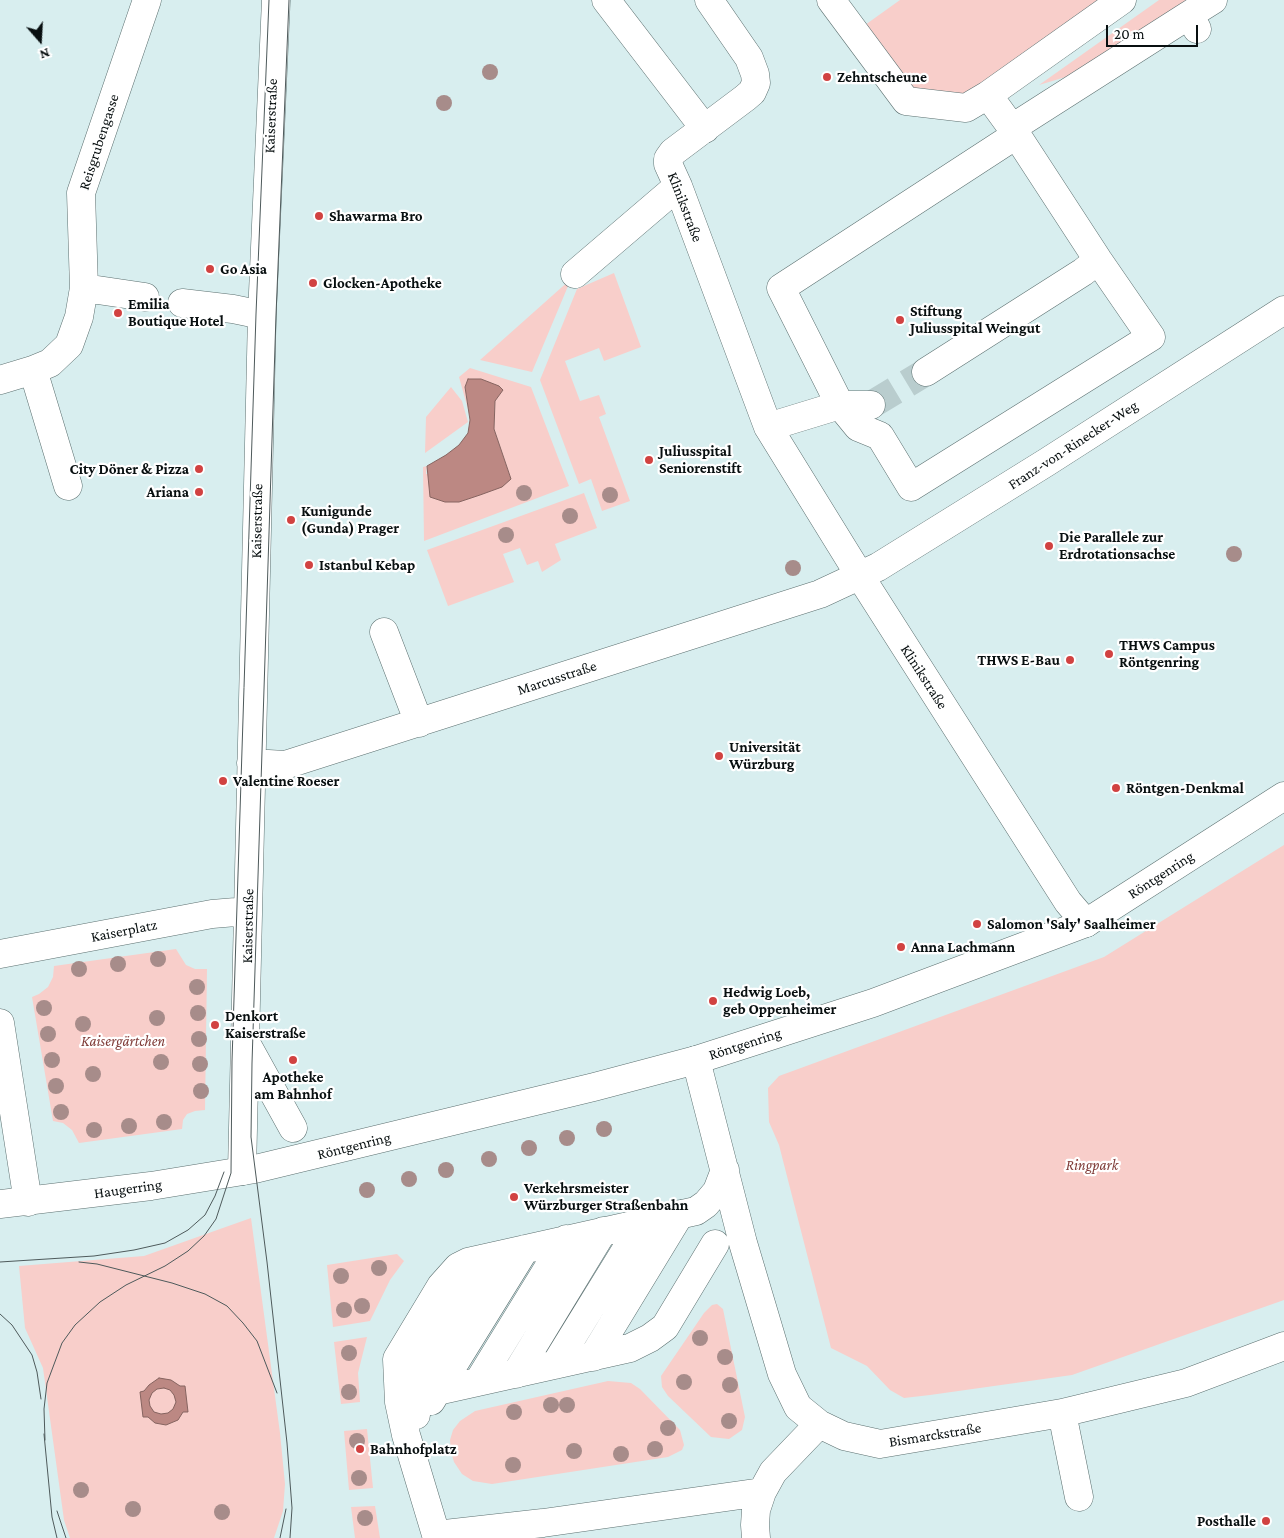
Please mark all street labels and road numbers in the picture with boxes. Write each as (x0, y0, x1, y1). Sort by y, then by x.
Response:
street label: Kaiserstraße (261, 78, 281, 154)
street label: Reisgrubengasse (75, 92, 123, 192)
street label: Klinikstraße (663, 170, 707, 244)
street label: Franz-von-Rinecker-Weg (1005, 396, 1141, 494)
street label: Kaiserstraße (247, 483, 267, 559)
street label: Klinikstraße (896, 641, 952, 713)
street label: Marcusstraße (515, 657, 599, 699)
street label: Röntgenring (1125, 847, 1197, 903)
street label: Kaiserstraße (238, 888, 258, 964)
street label: Kaiserplatz (89, 916, 159, 946)
street label: Röntgenring (707, 1024, 783, 1064)
street label: Röntgenring (315, 1128, 393, 1164)
street label: Haugerring (93, 1175, 163, 1203)
street label: Bismarckstraße (888, 1419, 982, 1451)

